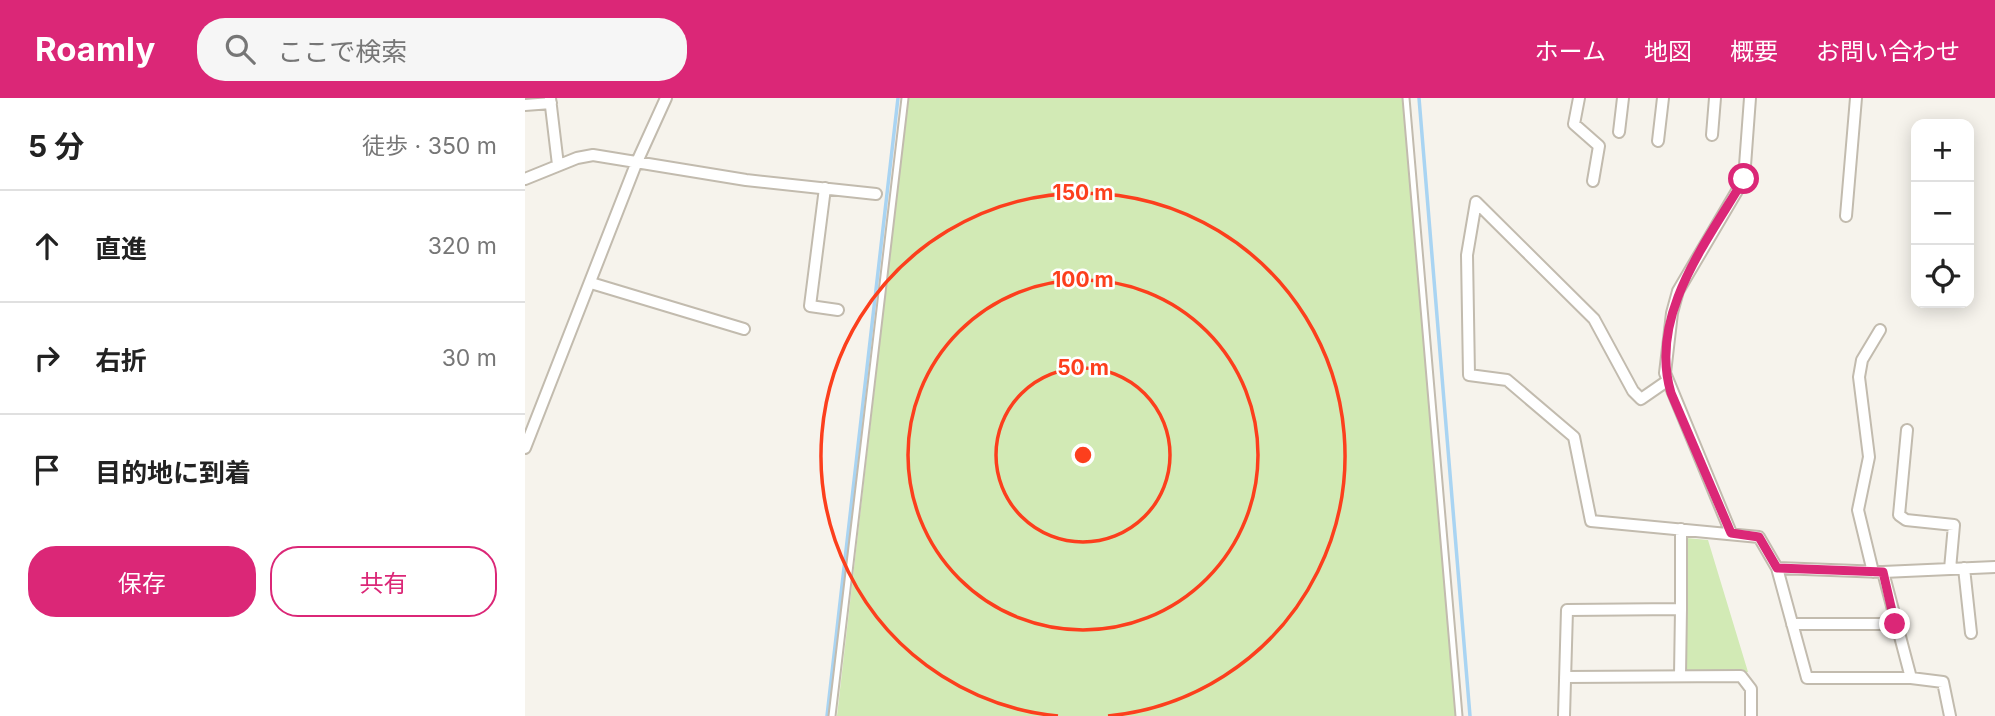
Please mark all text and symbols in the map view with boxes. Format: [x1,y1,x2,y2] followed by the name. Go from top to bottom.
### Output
[197,18,687,81] search box
[35,29,155,69] text: Roamly
[221,30,259,68] icon: search
[277,36,407,67] text: ここで検索
[1535,37,1606,66] text: ホーム
[1644,37,1692,66] text: 地図
[1730,37,1778,66] text: 概要
[1816,37,1960,66] text: お問い合わせ
[1911,119,1974,308] map controls
[1911,119,1974,182] button: +
[28,128,84,164] text: 5 分
[362,132,497,160] text: 徒歩 · 350 m
[1728,163,1759,194] route start
[1053,180,1113,205] text: 150 m
[1911,182,1974,245] button: −
[28,227,66,265] icon: ahead
[428,232,497,260] text: 320 m
[95,233,147,264] text: 直進
[1911,245,1974,308] button: locate
[1052,267,1114,292] text: 100 m
[28,339,66,377] icon: right
[442,344,497,372] text: 30 m
[95,345,147,376] text: 右折
[1057,355,1109,380] text: 50 m
[1071,443,1095,467] centre of rings
[28,451,66,489] icon: arrive
[95,457,251,488] text: 目的地に到着
[28,546,256,617] button: 保存
[270,546,497,617] button: 共有
[1879,608,1910,639] route end

